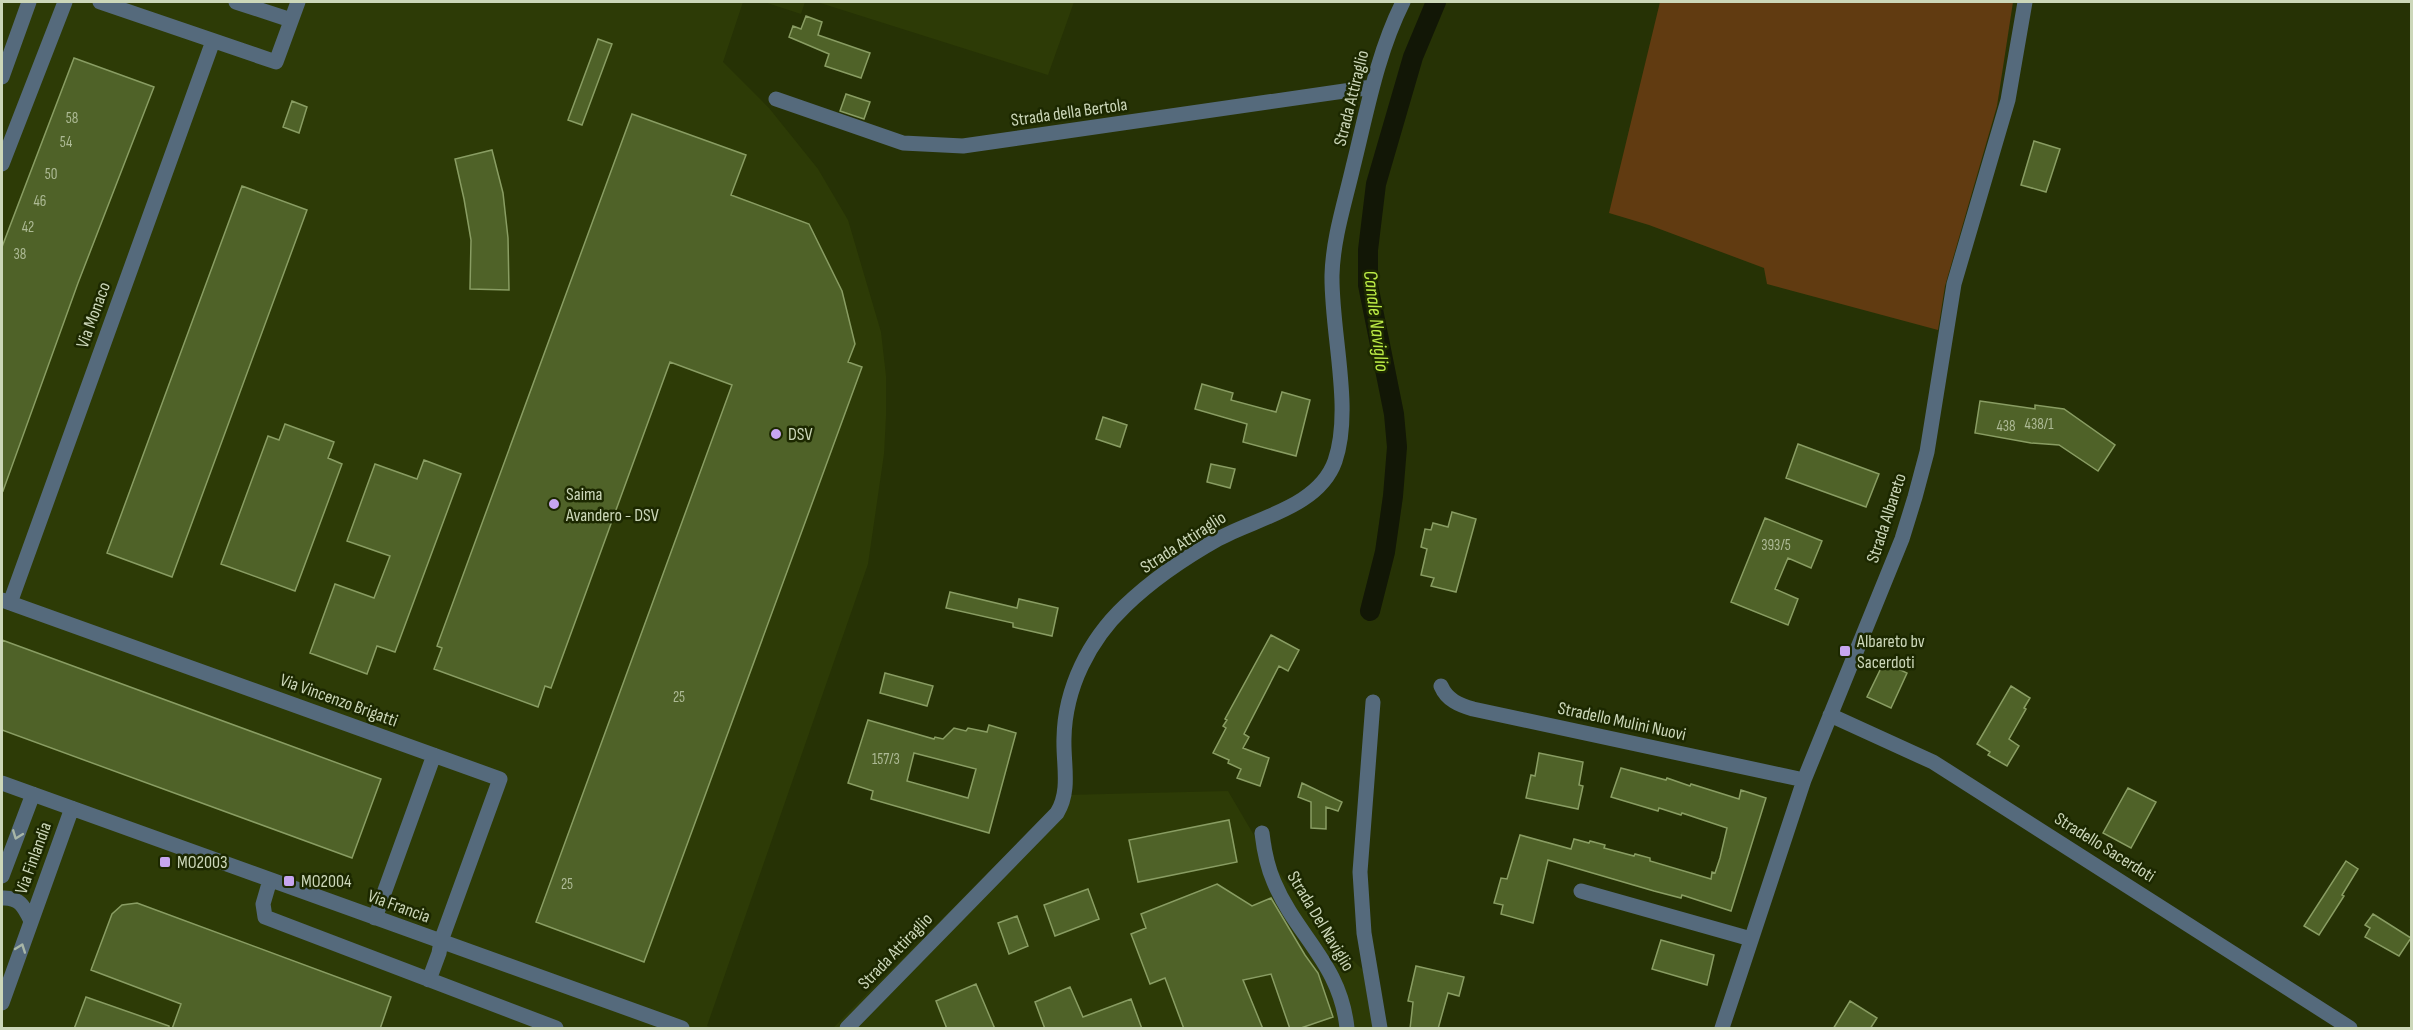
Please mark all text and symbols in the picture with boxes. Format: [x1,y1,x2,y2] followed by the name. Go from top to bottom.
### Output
[1329,48,1374,148] street label: Strada Attiraglio
[1010,94,1129,131] street label: Strada della Bertola
[66,109,78,128] house number: 58
[60,133,72,152] house number: 54
[45,165,57,184] house number: 50
[34,192,46,211] house number: 46
[22,218,34,237] house number: 42
[14,245,26,264] house number: 38
[1358,269,1394,373] water label: Canale Naviglio
[72,279,115,351] street label: Via Monaco
[2025,415,2054,434] house number: 438/1
[1996,417,2016,436] house number: 438
[788,424,813,445] place label: DSV
[769,427,783,441] marker: DSV
[1862,471,1911,566] street label: Strada Albareto
[565,484,659,526] place label: Saima Avandero - DSV
[547,497,561,511] marker: Saima Avandero - DSV
[1137,507,1230,578] street label: Strada Attiraglio
[1761,536,1791,555] house number: 393/5
[1856,631,1925,673] place label: Albareto bv Sacerdoti
[1838,644,1852,658] marker: Albareto bv Sacerdoti
[277,669,401,731] street label: Via Vincenzo Brigatti
[673,688,685,707] house number: 25
[1556,698,1688,745] street label: Stradello Mulini Nuovi
[872,750,900,769] house number: 157/3
[2051,808,2159,887] street label: Stradello Sacerdoti
[11,819,56,897] street label: Via Finlandia
[12,829,24,840] one-way arrow
[177,852,228,873] place label: MO2003
[158,855,172,869] marker: MO2003
[1283,868,1359,975] street label: Strada Del Naviglio
[301,871,352,892] place label: MO2004
[282,874,296,888] marker: MO2004
[561,875,573,894] house number: 25
[365,885,433,927] street label: Via Francia
[854,909,937,994] street label: Strada Attiraglio
[14,943,27,954] one-way arrow

